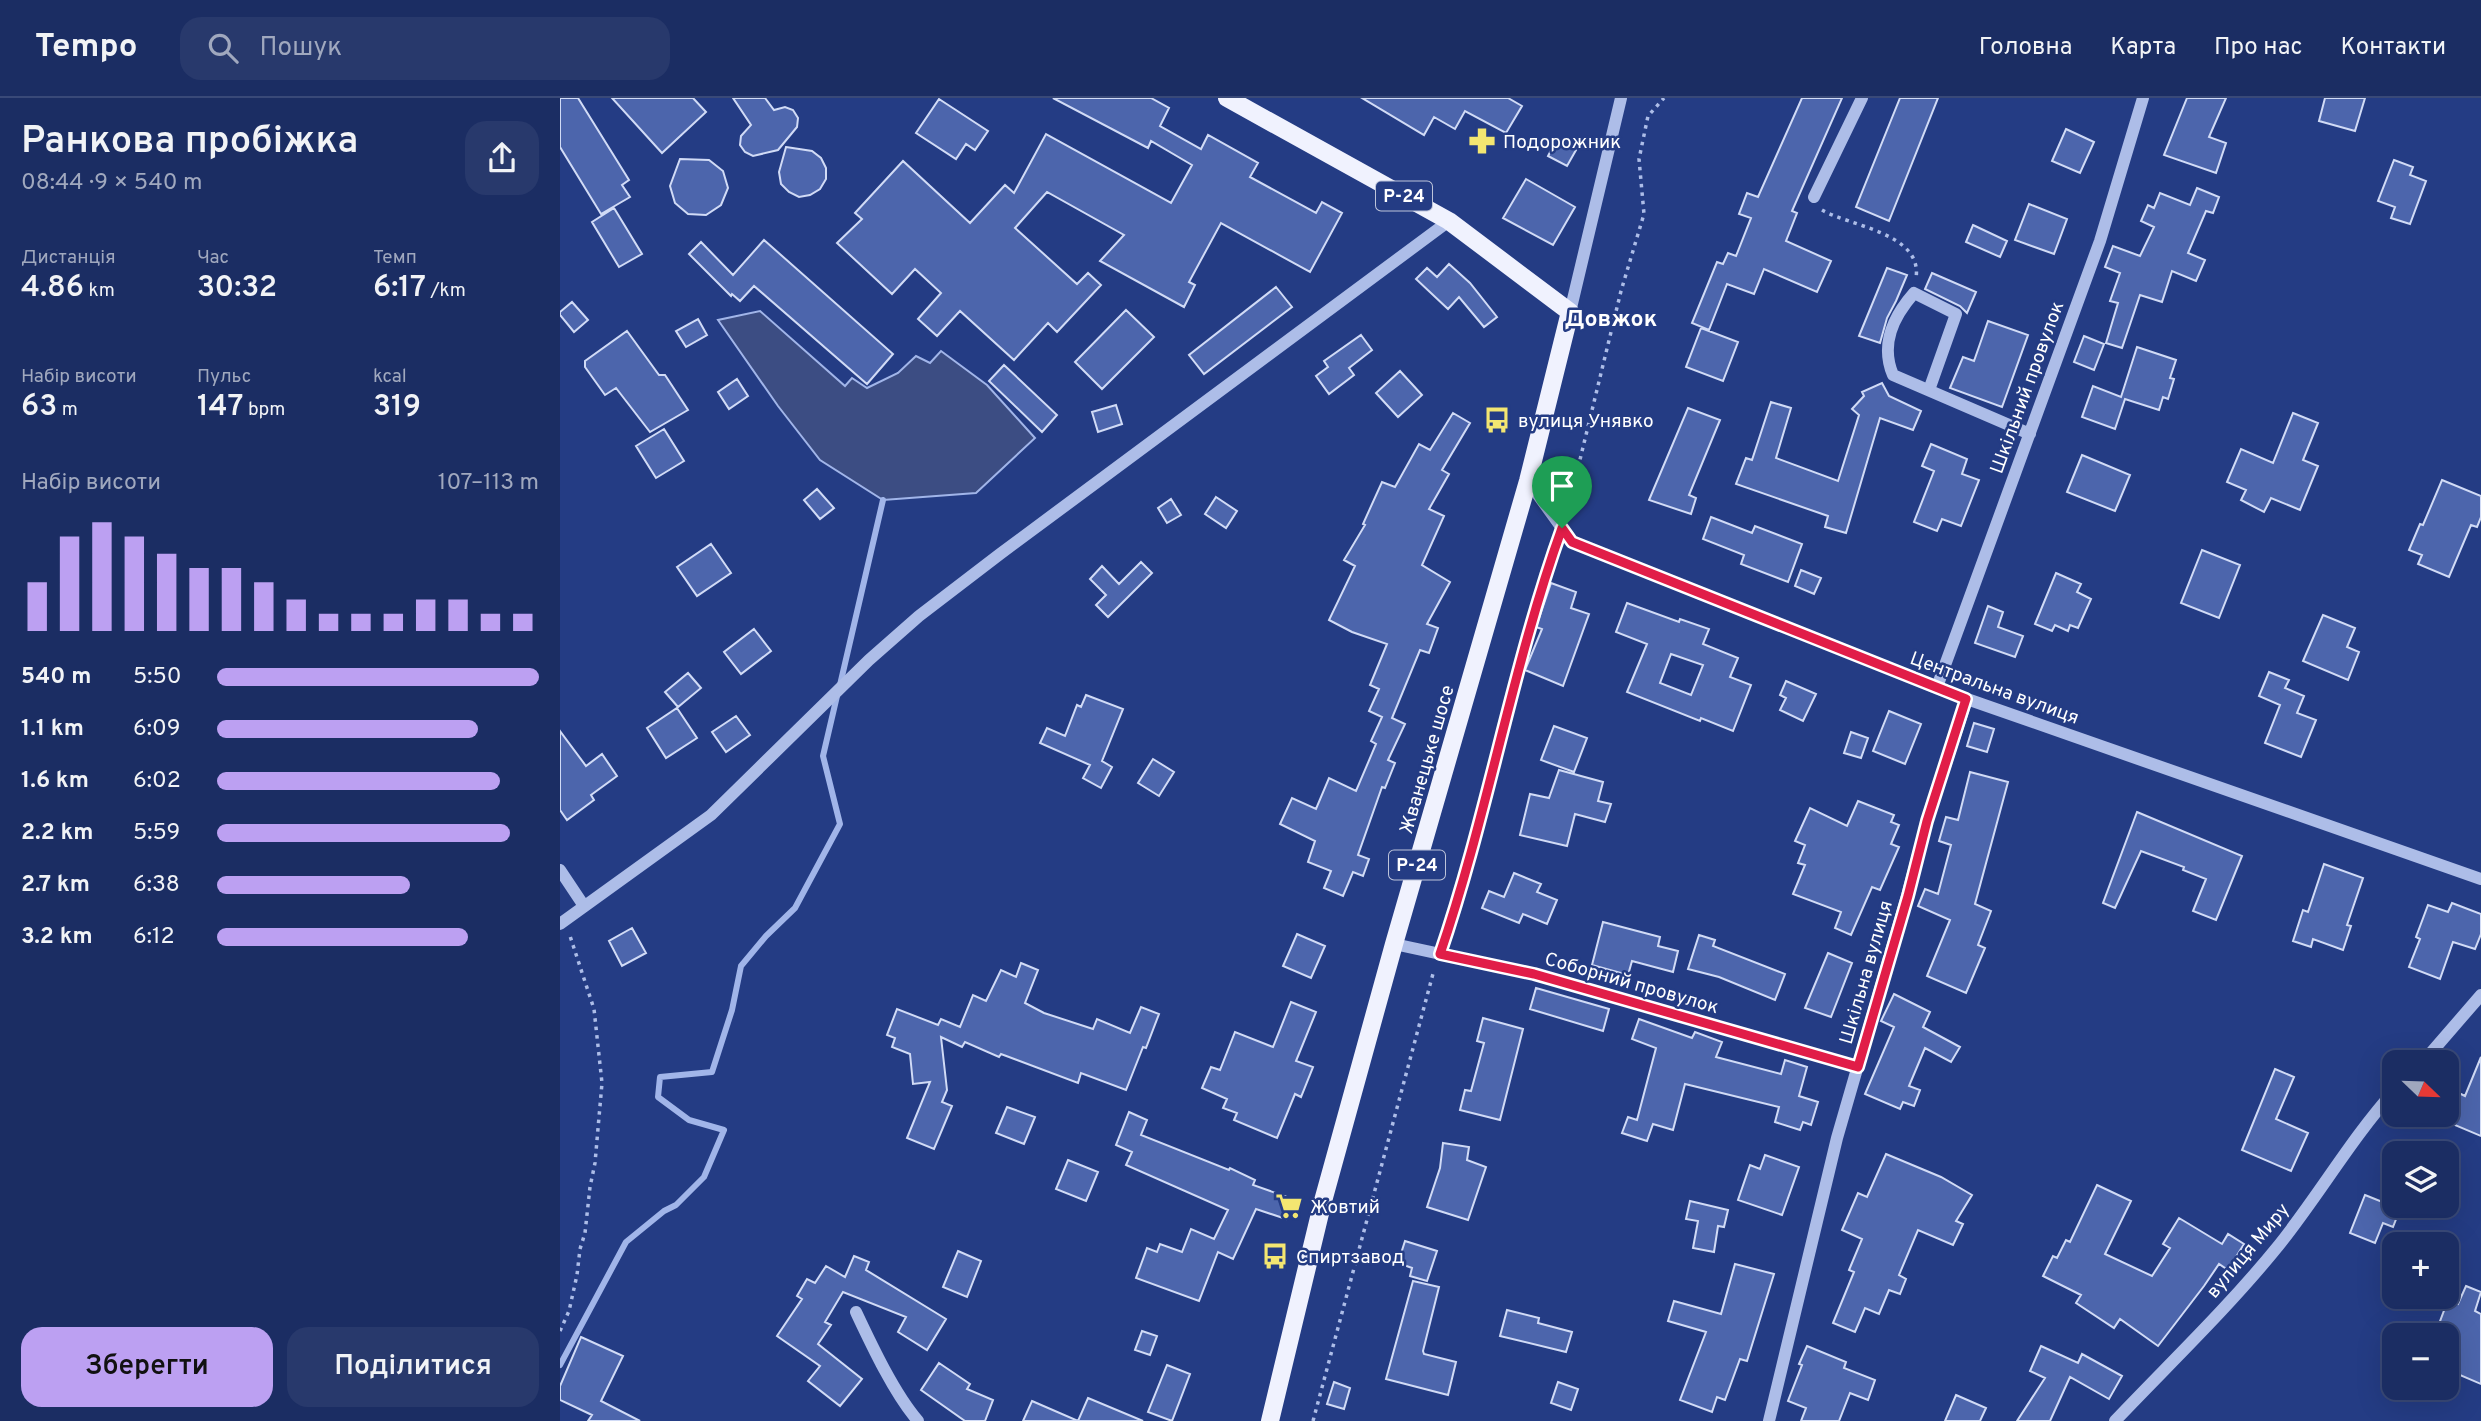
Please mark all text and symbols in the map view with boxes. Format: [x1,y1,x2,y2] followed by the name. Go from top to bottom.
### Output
[180,17,670,80] search box
[35,27,138,69] text: Tempo
[204,29,242,67] icon: search
[260,32,342,65] text: Пошук
[1979,33,2072,63] text: Головна
[2110,33,2176,63] text: Карта
[2214,33,2302,63] text: Про нас
[2340,33,2446,63] text: Контакти
[21,118,358,167] text: Ранкова пробіжка
[465,121,539,195] button: share
[1467,126,1497,156] pharmacy icon: Подорожник
[1503,131,1621,155] place label: Подорожник
[21,169,202,198] text: 08:44 · 9 × 540 m
[1376,182,1432,211] road number: Р-24
[21,246,116,270] text: Дистанція
[197,246,229,270] text: Час
[373,246,417,270] text: Темп
[21,270,84,307] text: 4.86
[197,270,277,307] text: 30:32
[373,270,426,307] text: 6:17
[84,279,115,303] text: km
[426,279,466,303] text: /km
[1986,298,2070,477] street label: Шкільний провулок
[1565,306,1657,335] district label: Довжок
[21,365,137,389] text: Набір висоти
[197,365,251,389] text: Пульс
[373,365,407,389] text: kcal
[21,389,57,426] text: 63
[197,389,243,426] text: 147
[373,389,421,426] text: 319
[57,398,78,422] text: m
[243,398,285,422] text: bpm
[1482,405,1512,435] bus stop icon: вулиця Унявко
[1518,410,1654,434] place label: вулиця Унявко
[1532,456,1592,528] pin
[1543,467,1581,505] icon: arrive
[21,469,161,498] text: Набір висоти
[438,469,539,498] text: 107–113 m
[1906,647,2082,731] street label: Центральна вулиця
[21,663,91,692] text: 540 m
[133,663,181,692] text: 5:50
[1395,682,1461,837] street label: Жванецьке шосе
[21,715,84,744] text: 1.1 km
[133,715,180,744] text: 6:09
[21,767,89,796] text: 1.6 km
[133,767,181,796] text: 6:02
[21,819,94,848] text: 2.2 km
[133,819,180,848] text: 5:59
[1389,850,1445,880] road number: Р-24
[21,871,90,900] text: 2.7 km
[133,871,180,900] text: 6:38
[1835,898,1899,1047] street label: Шкільна вулиця
[21,923,93,952] text: 3.2 km
[133,923,175,952] text: 6:12
[1542,948,1721,1020] street label: Соборний провулок
[2382,1050,2459,1127] north arrow
[2382,1050,2459,1400] map controls
[2382,1141,2459,1218] button: layers
[1274,1191,1304,1221] supermarket icon: Жовтий
[1310,1196,1380,1220] place label: Жовтий
[2202,1199,2295,1304] street label: вулиця Миру
[2382,1232,2459,1309] button: +
[1260,1241,1290,1271] bus stop icon: Спиртзавод
[1296,1246,1405,1270] place label: Спиртзавод
[2382,1323,2459,1400] button: −
[21,1327,273,1407] button: Зберегти
[287,1327,539,1407] button: Поділитися

